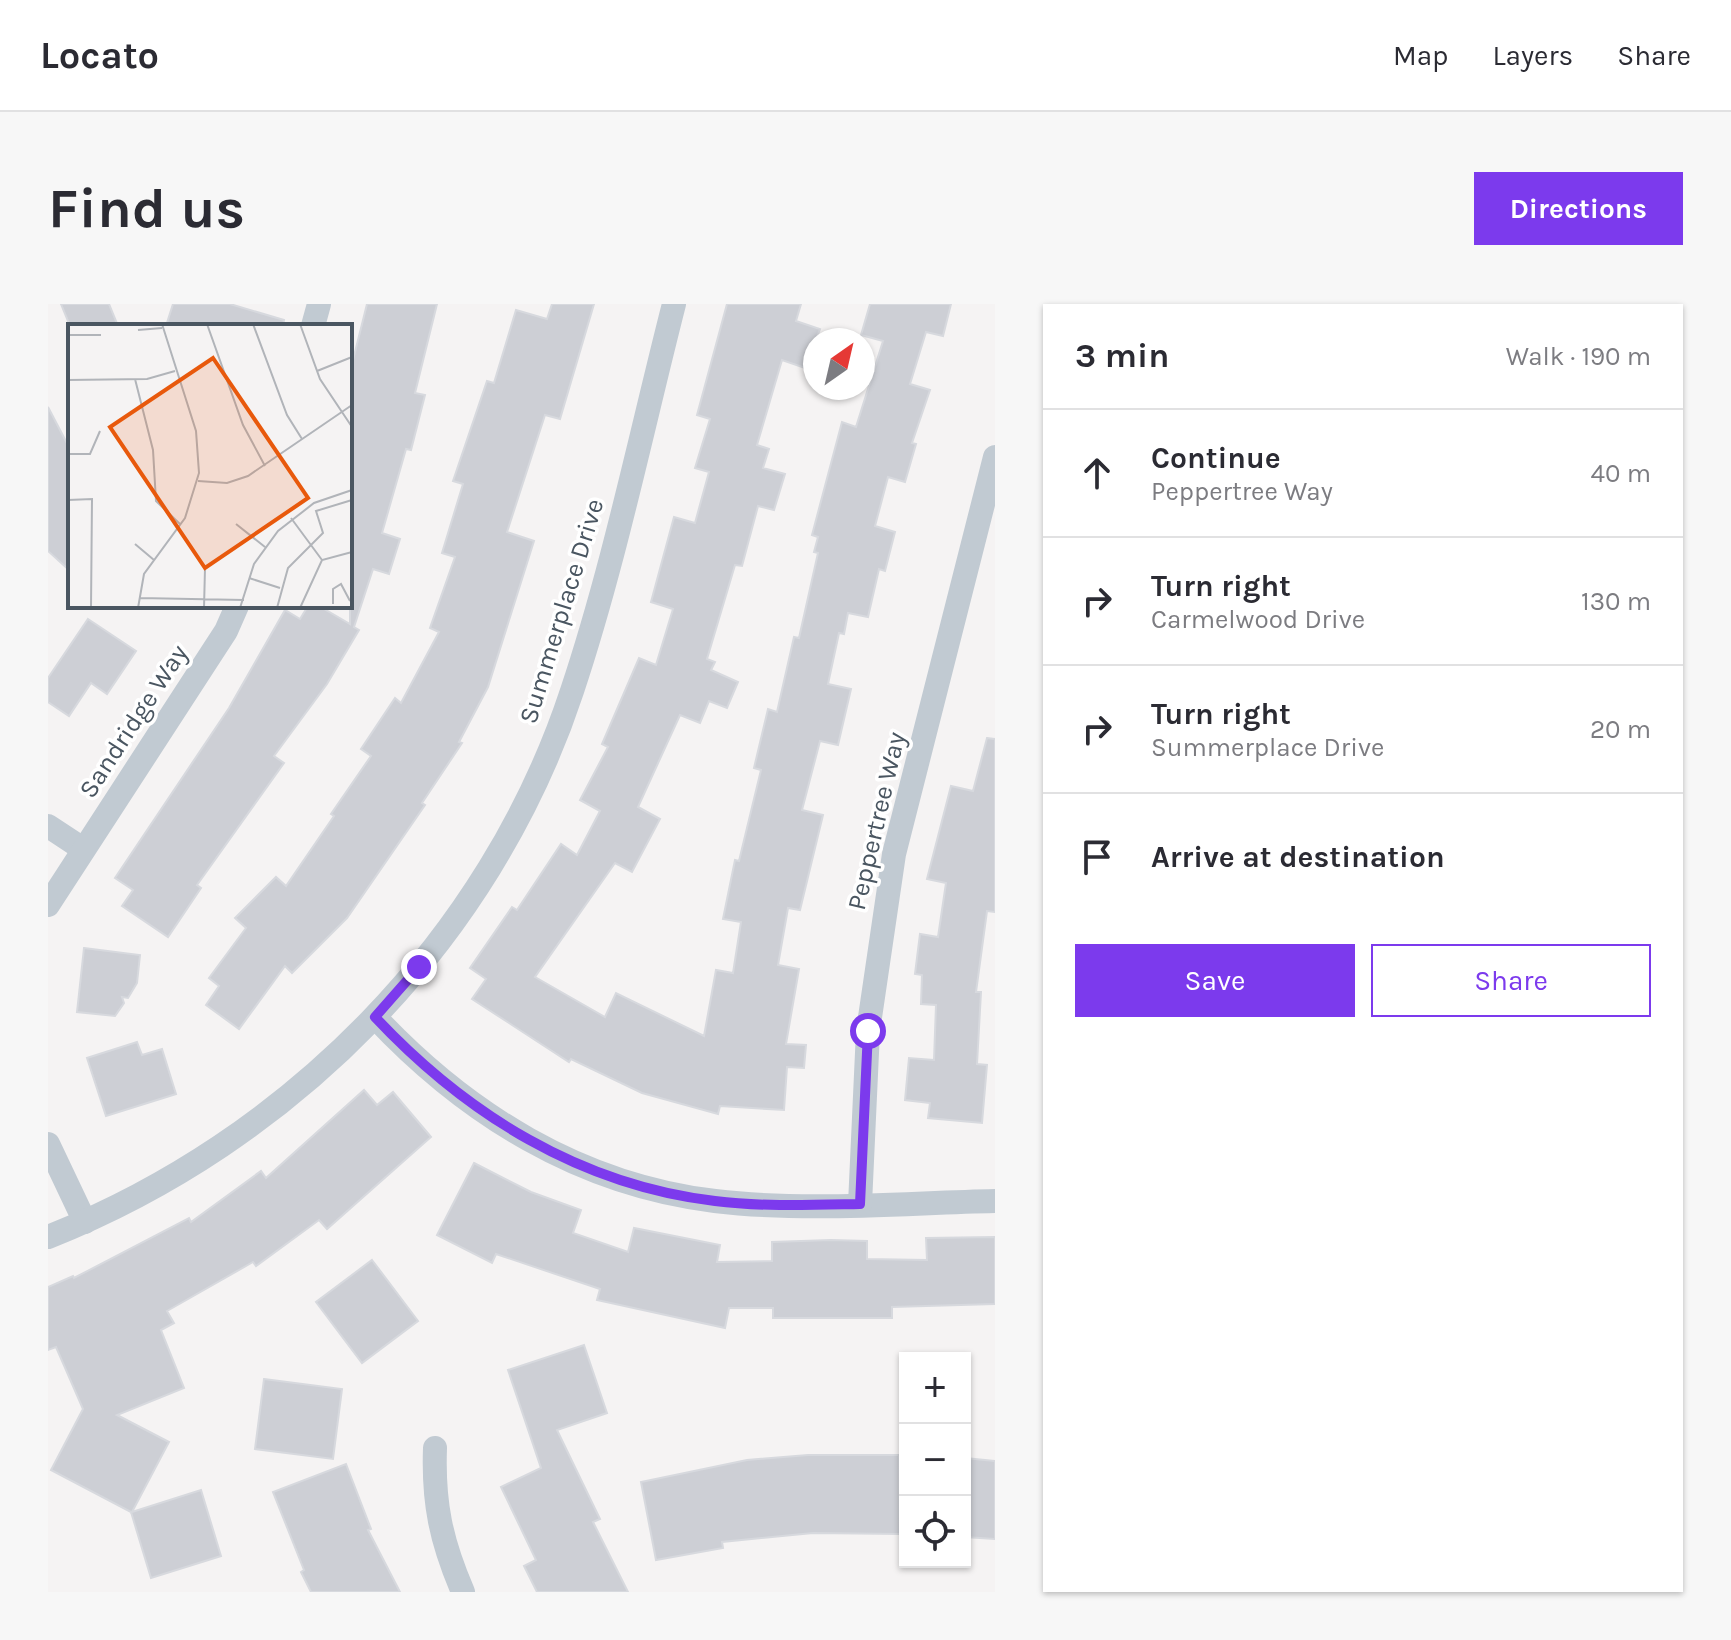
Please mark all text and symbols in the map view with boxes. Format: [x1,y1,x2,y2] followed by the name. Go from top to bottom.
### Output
[40,33,159,78] text: Locato
[1393,39,1448,72] text: Map
[1492,39,1573,72] text: Layers
[1617,39,1691,72] text: Share
[1474,172,1683,245] button: Directions
[48,176,245,241] text: Find us
[68,324,352,608] inset map
[803,328,875,400] north arrow
[1075,336,1169,376] text: 3 min
[1506,341,1651,372] text: Walk · 190 m
[1151,440,1281,476] text: Continue
[1075,451,1119,495] icon: ahead
[1591,458,1651,489] text: 40 m
[1151,476,1333,507] text: Peppertree Way
[513,495,610,727] street label: Summerplace Drive
[1151,568,1291,604] text: Turn right
[1075,579,1119,623] icon: right
[1581,586,1651,617] text: 130 m
[1151,604,1365,635] text: Carmelwood Drive
[72,639,195,804] street label: Sandridge Way
[1151,696,1291,732] text: Turn right
[1075,707,1119,751] icon: right
[1590,714,1651,745] text: 20 m
[841,729,912,913] street label: Peppertree Way
[1151,732,1384,763] text: Summerplace Drive
[1075,835,1119,879] icon: arrive
[1151,839,1445,875] text: Arrive at destination
[1075,944,1355,1017] button: Save
[1371,944,1651,1017] button: Share
[401,949,437,985] route end
[850,1013,886,1049] route start
[899,1352,971,1568] map controls
[899,1352,971,1424] button: +
[899,1424,971,1496] button: −
[899,1496,971,1568] button: locate

